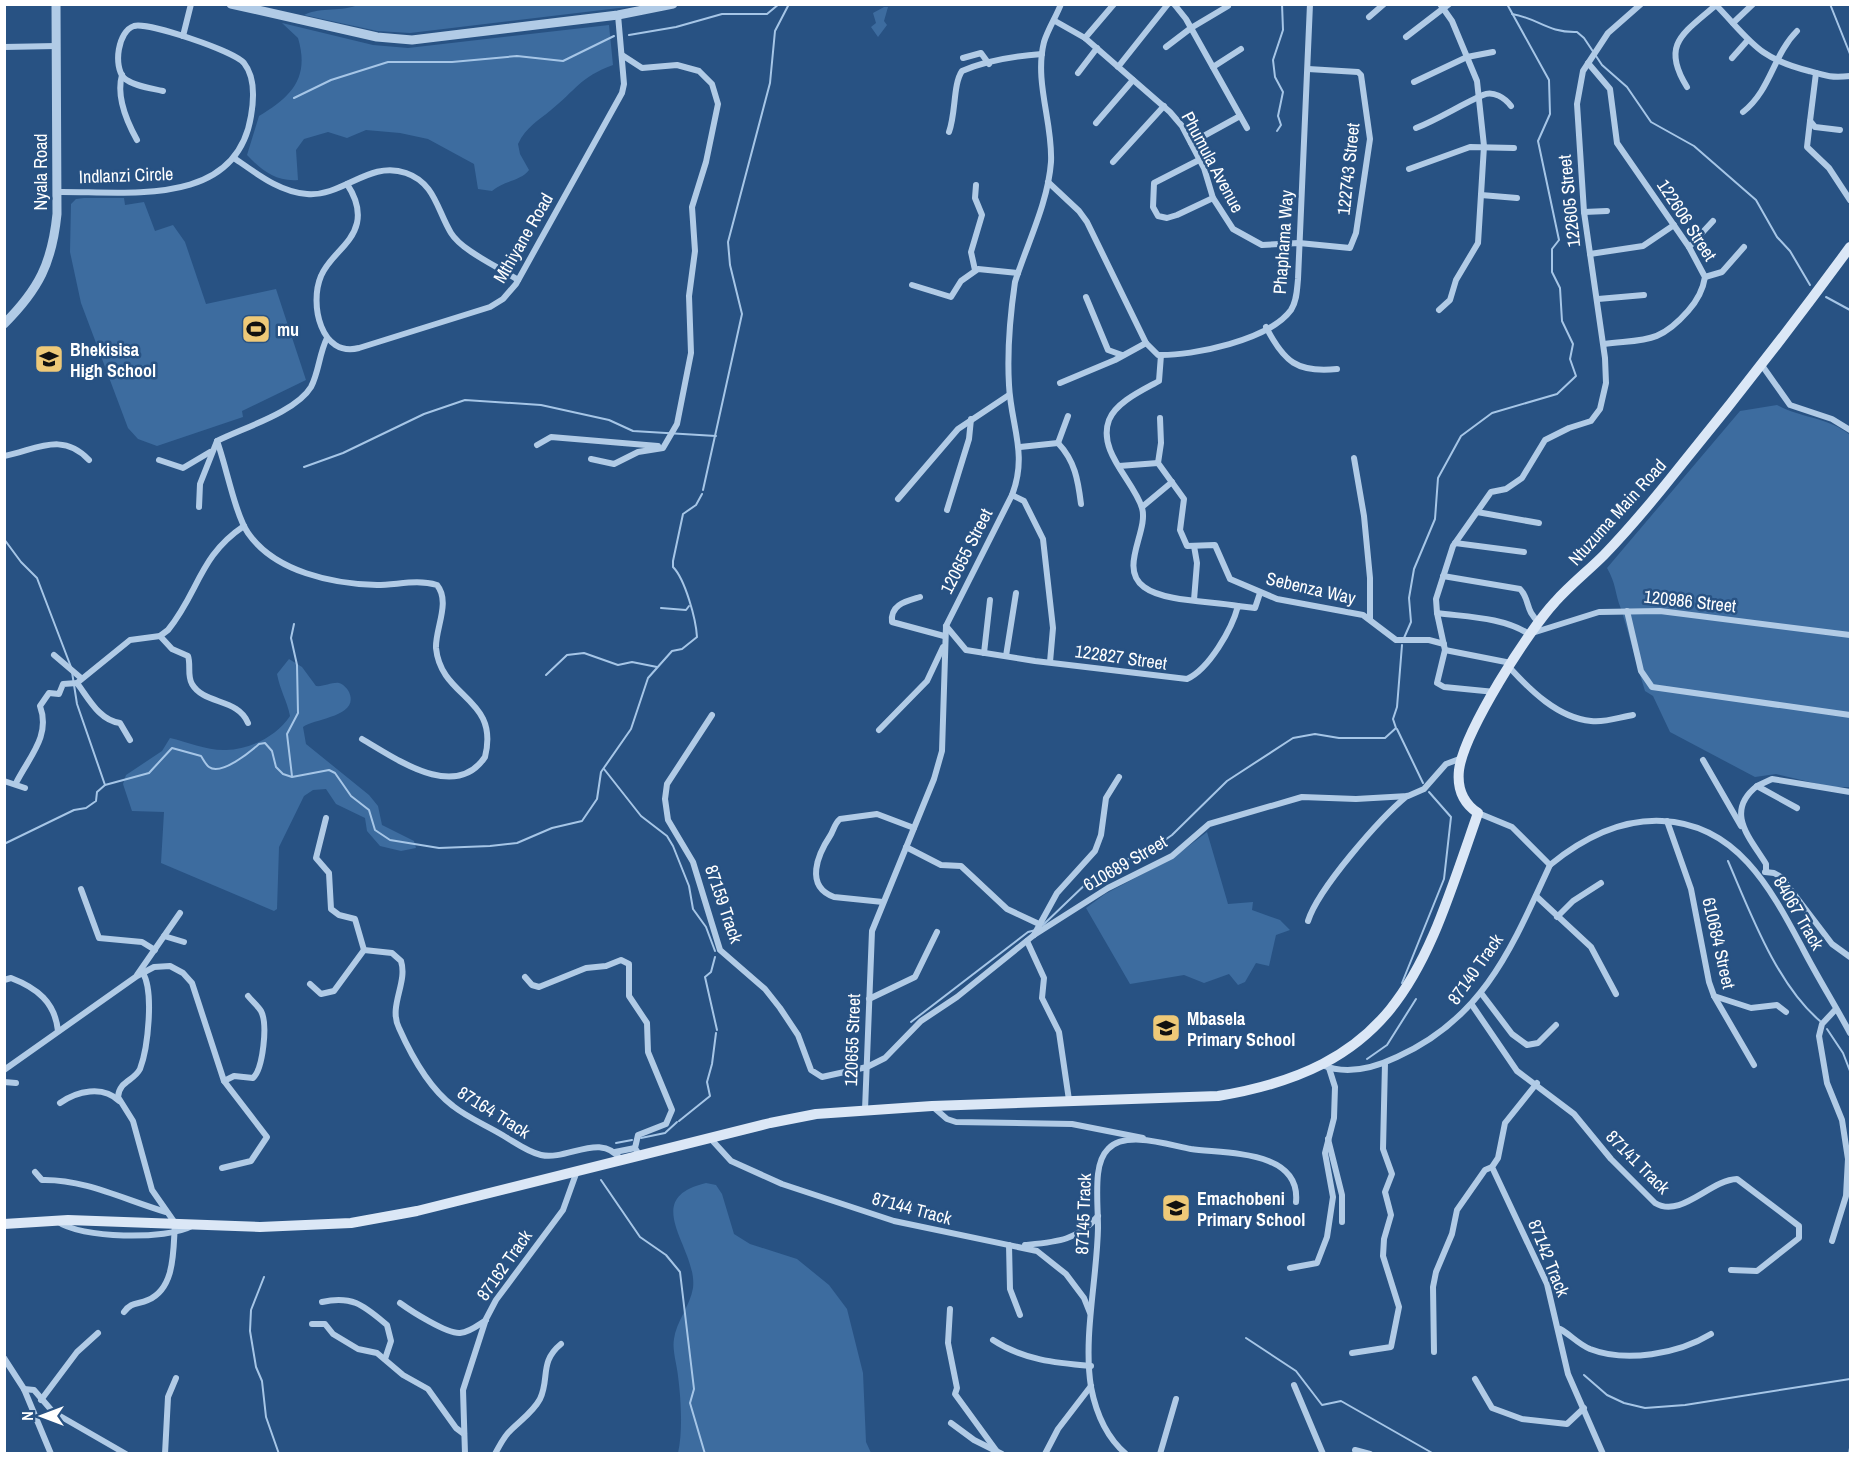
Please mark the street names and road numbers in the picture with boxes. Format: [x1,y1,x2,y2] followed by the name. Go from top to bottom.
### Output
[1176,107,1250,217] street label: Phumula Avenue
[1331,122,1365,216] street label: 122743 Street
[28,133,53,211] street label: Nyala Road
[1552,154,1586,248] street label: 122605 Street
[78,161,174,189] street label: Indlanzi Circle
[1651,174,1723,266] street label: 122606 Street
[487,188,559,288] street label: Mthiyane Road
[1267,188,1299,295] street label: Phaphama Way
[1562,453,1672,571] street label: Ntuzuma Main Road
[934,504,998,598] street label: 120655 Street
[1264,566,1359,611] street label: Sebenza Way
[1643,584,1737,618] street label: 120986 Street
[1073,638,1169,676] street label: 122827 Street
[1079,829,1171,897] street label: 610689 Street
[699,862,749,947] street label: 87159 Track
[1768,872,1830,955] street label: 84067 Track
[1696,895,1742,991] street label: 610684 Street
[1441,928,1509,1009] street label: 87140 Track
[838,993,866,1087] street label: 120655 Street
[453,1080,536,1144] street label: 87164 Track
[1600,1124,1676,1200] street label: 87141 Track
[1069,1172,1097,1255] street label: 87145 Track
[870,1185,955,1231] street label: 87144 Track
[1522,1216,1576,1301] street label: 87142 Track
[470,1224,538,1305] street label: 87162 Track

